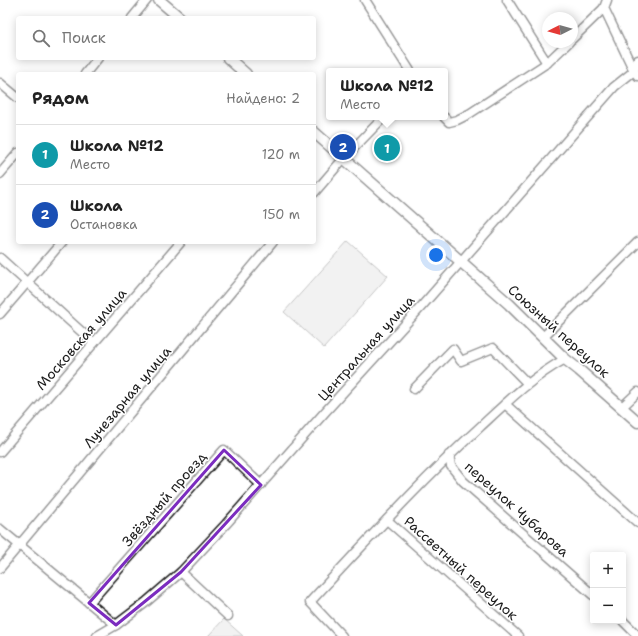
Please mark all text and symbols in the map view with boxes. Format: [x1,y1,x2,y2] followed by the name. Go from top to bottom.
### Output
[542,12,578,48] north arrow
[16,16,316,60] search box
[30,27,52,49] icon: search
[62,28,106,48] text: Поиск
[326,68,448,120] popup
[340,76,434,96] text: Школа №12
[32,87,89,109] text: Рядом
[226,90,300,107] text: Найдено: 2
[340,96,380,113] text: Место
[330,132,356,162] pin: 2
[374,133,400,163] pin: 1
[70,136,164,156] text: Школа №12
[42,146,48,163] text: 1
[262,146,300,163] text: 120 m
[70,156,110,173] text: Место
[70,196,123,216] text: Школа
[40,206,50,223] text: 2
[262,206,300,223] text: 150 m
[70,216,137,233] text: Остановка
[426,245,446,265] your location
[504,281,614,382] street label: Союзный переулок
[32,284,130,394] street label: Московская улица
[314,291,418,405] street label: Центральная улица
[79,342,175,452] street label: Лучезарная улица
[118,448,210,550] street label: Звёздный проезд
[461,457,573,561] street label: переулок Чубарова
[400,512,522,624] street label: Рассветный переулок
[590,552,626,624] map controls
[590,552,626,588] button: +
[590,588,626,624] button: −

